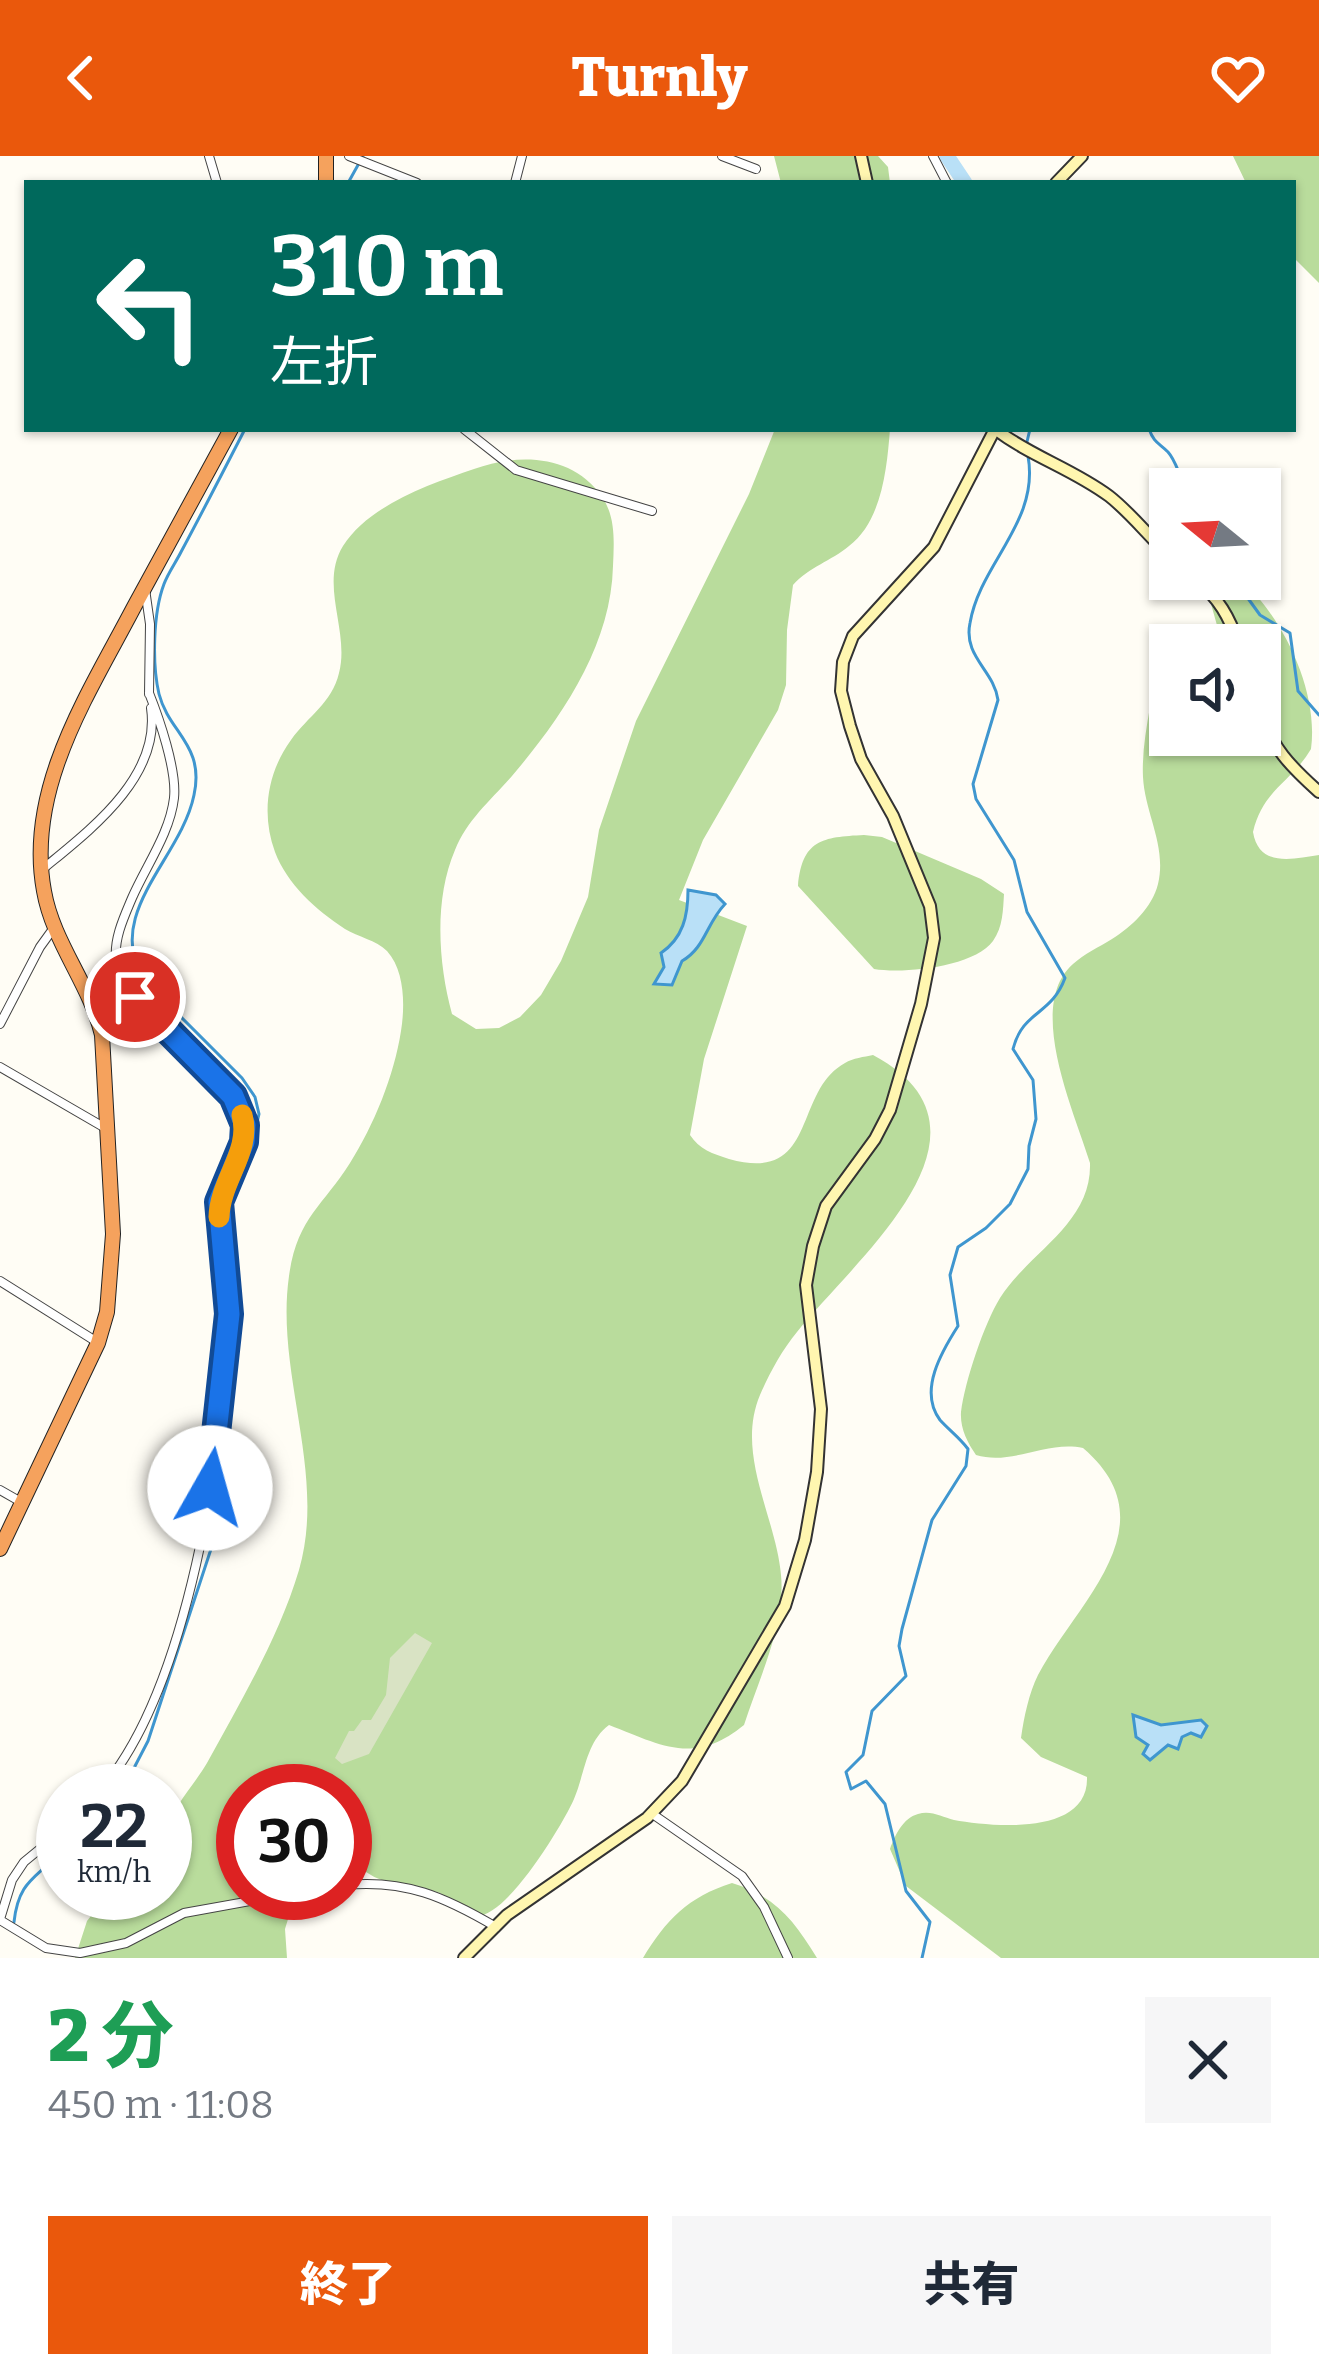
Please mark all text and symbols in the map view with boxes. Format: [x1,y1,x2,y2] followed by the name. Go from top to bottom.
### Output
[48,45,114,111] icon: back
[1205,45,1271,111] icon: heart
[571,46,748,110] text: Turnly
[270,216,503,317] text: 310 m
[72,228,228,384] icon: left
[270,331,378,395] text: 左折
[1149,468,1281,600] north arrow
[1149,468,1281,756] map controls
[1149,624,1281,756] button: sound
[84,946,186,1048] pin
[102,964,168,1030] icon: arrive
[147,1425,273,1551] position arrow
[216,1764,372,1920] speed limit sign: 30
[80,1791,148,1863] text: 22
[77,1854,151,1890] text: km/h
[48,1994,173,2080] text: 2 分
[1145,1997,1271,2123] button: close
[48,2082,274,2128] text: 450 m · 11:08
[48,2216,648,2354] button: 終了
[672,2216,1271,2354] button: 共有

